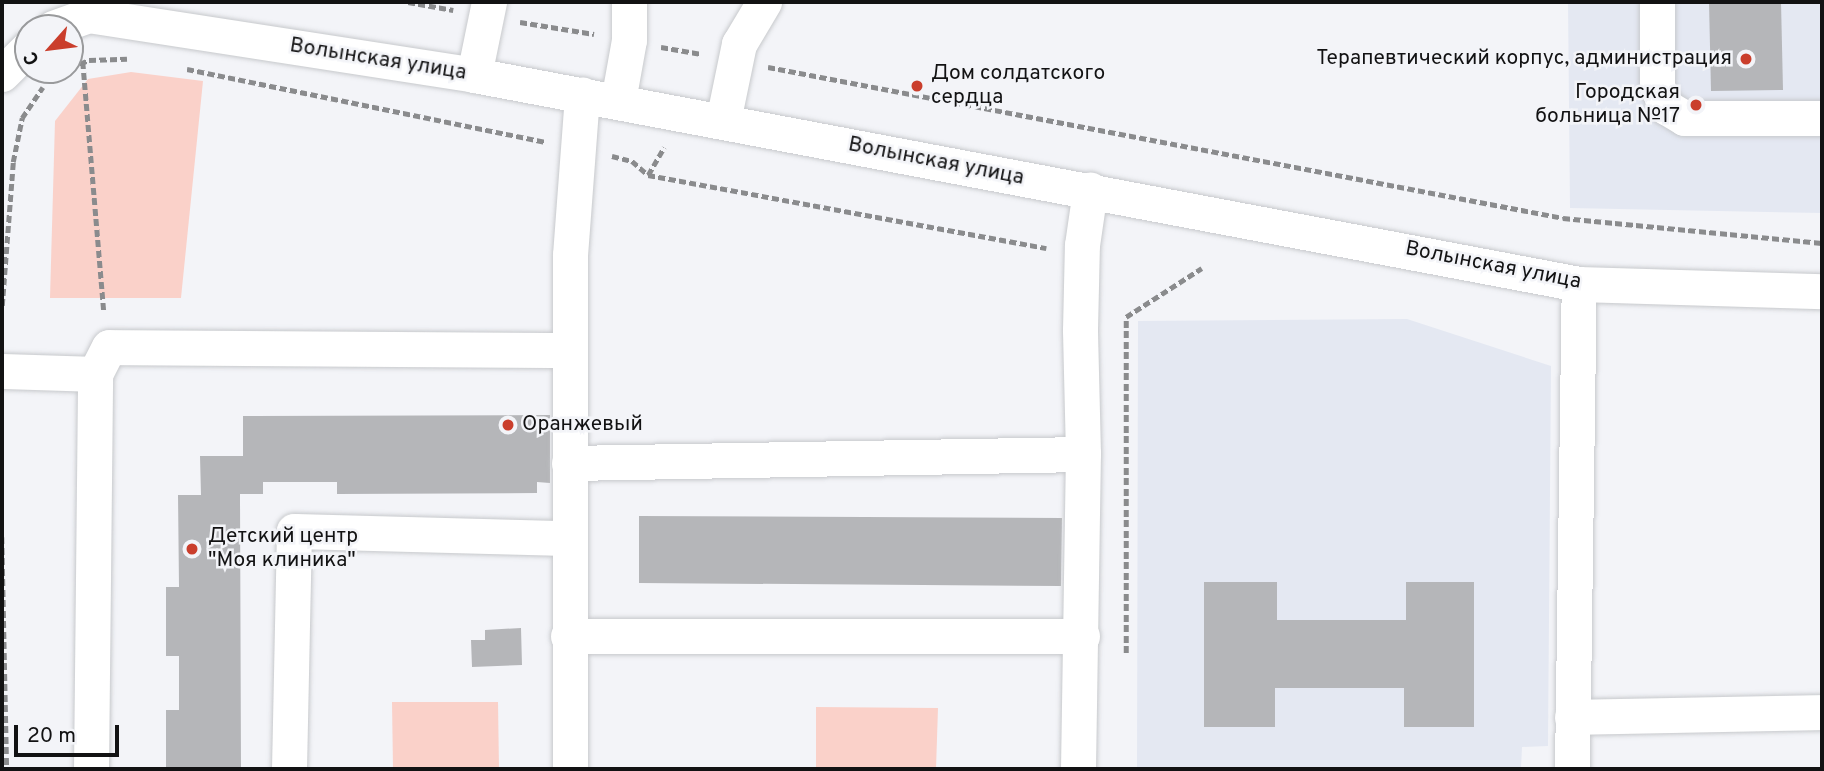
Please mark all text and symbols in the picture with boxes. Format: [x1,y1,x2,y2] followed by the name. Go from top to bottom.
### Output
[14,14,84,84] north arrow
[288,34,468,86] street label: Волынская улица
[1316,46,1732,72] place label: Терапевтический корпус, администрация
[19,47,46,69] text: С
[1738,51,1754,67] marker: Терапевтический корпус, администрация
[931,61,1105,111] place label: Дом солдатского сердца
[909,78,925,94] marker: Дом солдатского сердца
[1535,80,1680,130] place label: Городская больница №17
[1686,95,1706,115] marker: Городская больница №17
[846,133,1026,191] street label: Волынская улица
[1403,237,1583,295] street label: Волынская улица
[522,412,643,438] place label: Оранжевый
[500,417,516,433] marker: Оранжевый
[208,524,358,574] place label: Детский центр "Моя клиника"
[182,539,202,559] marker: Детский центр "Моя клиника"
[18,712,122,756] scale bar
[27,723,76,750] text: 20 m

